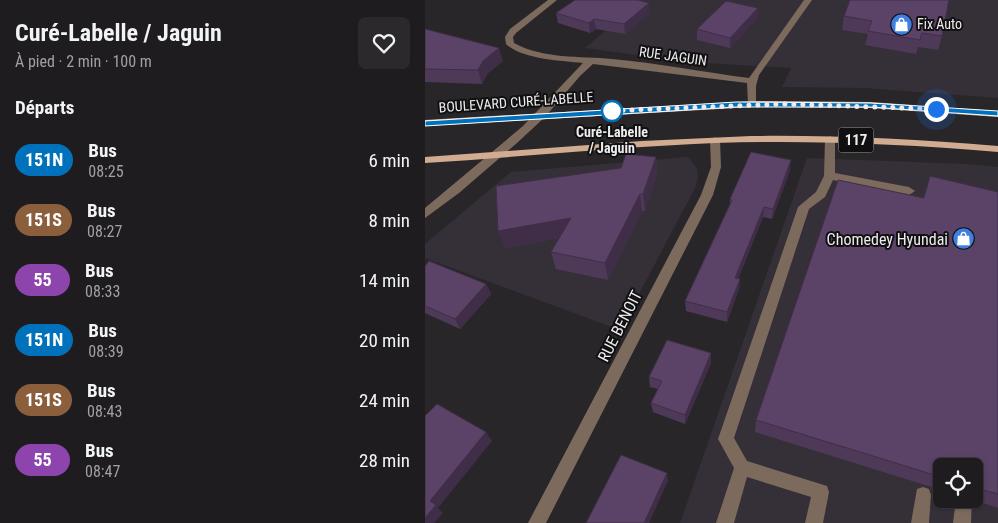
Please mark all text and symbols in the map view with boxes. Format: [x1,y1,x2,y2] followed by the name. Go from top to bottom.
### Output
[889,12,913,36] shop icon: Fix Auto
[917,16,962,32] place label: Fix Auto
[358,17,410,69] button: heart
[15,19,222,47] text: Curé-Labelle / Jaguin
[638,43,708,69] street label: RUE JAGUIN
[15,52,152,71] text: À pied · 2 min · 100 m
[438,88,594,115] street label: BOULEVARD CURÉ-LABELLE
[15,96,74,119] text: Départs
[924,97,949,122] your location
[601,100,623,122] marker: Curé-Labelle / Jaguin
[576,124,648,156] place label: Curé-Labelle / Jaguin
[839,128,873,152] road number: 117
[88,139,117,162] text: Bus
[25,149,63,170] text: 151N
[368,149,410,172] text: 6 min
[88,162,124,181] text: 08:25
[87,199,116,222] text: Bus
[25,209,62,230] text: 151S
[368,209,410,232] text: 8 min
[87,222,122,241] text: 08:27
[952,227,976,251] shop icon: Chomedey Hyundai
[827,230,948,249] place label: Chomedey Hyundai
[85,259,114,282] text: Bus
[33,269,52,290] text: 55
[359,269,410,292] text: 14 min
[85,282,120,301] text: 08:33
[594,287,646,365] street label: RUE BENOIT
[88,319,117,342] text: Bus
[25,329,63,350] text: 151N
[359,329,410,352] text: 20 min
[88,342,124,361] text: 08:39
[87,379,116,402] text: Bus
[25,389,62,410] text: 151S
[359,389,410,412] text: 24 min
[87,402,122,421] text: 08:43
[85,439,114,462] text: Bus
[33,449,52,470] text: 55
[359,449,410,472] text: 28 min
[933,458,983,508] map controls
[933,458,983,508] button: locate
[85,462,120,481] text: 08:47

